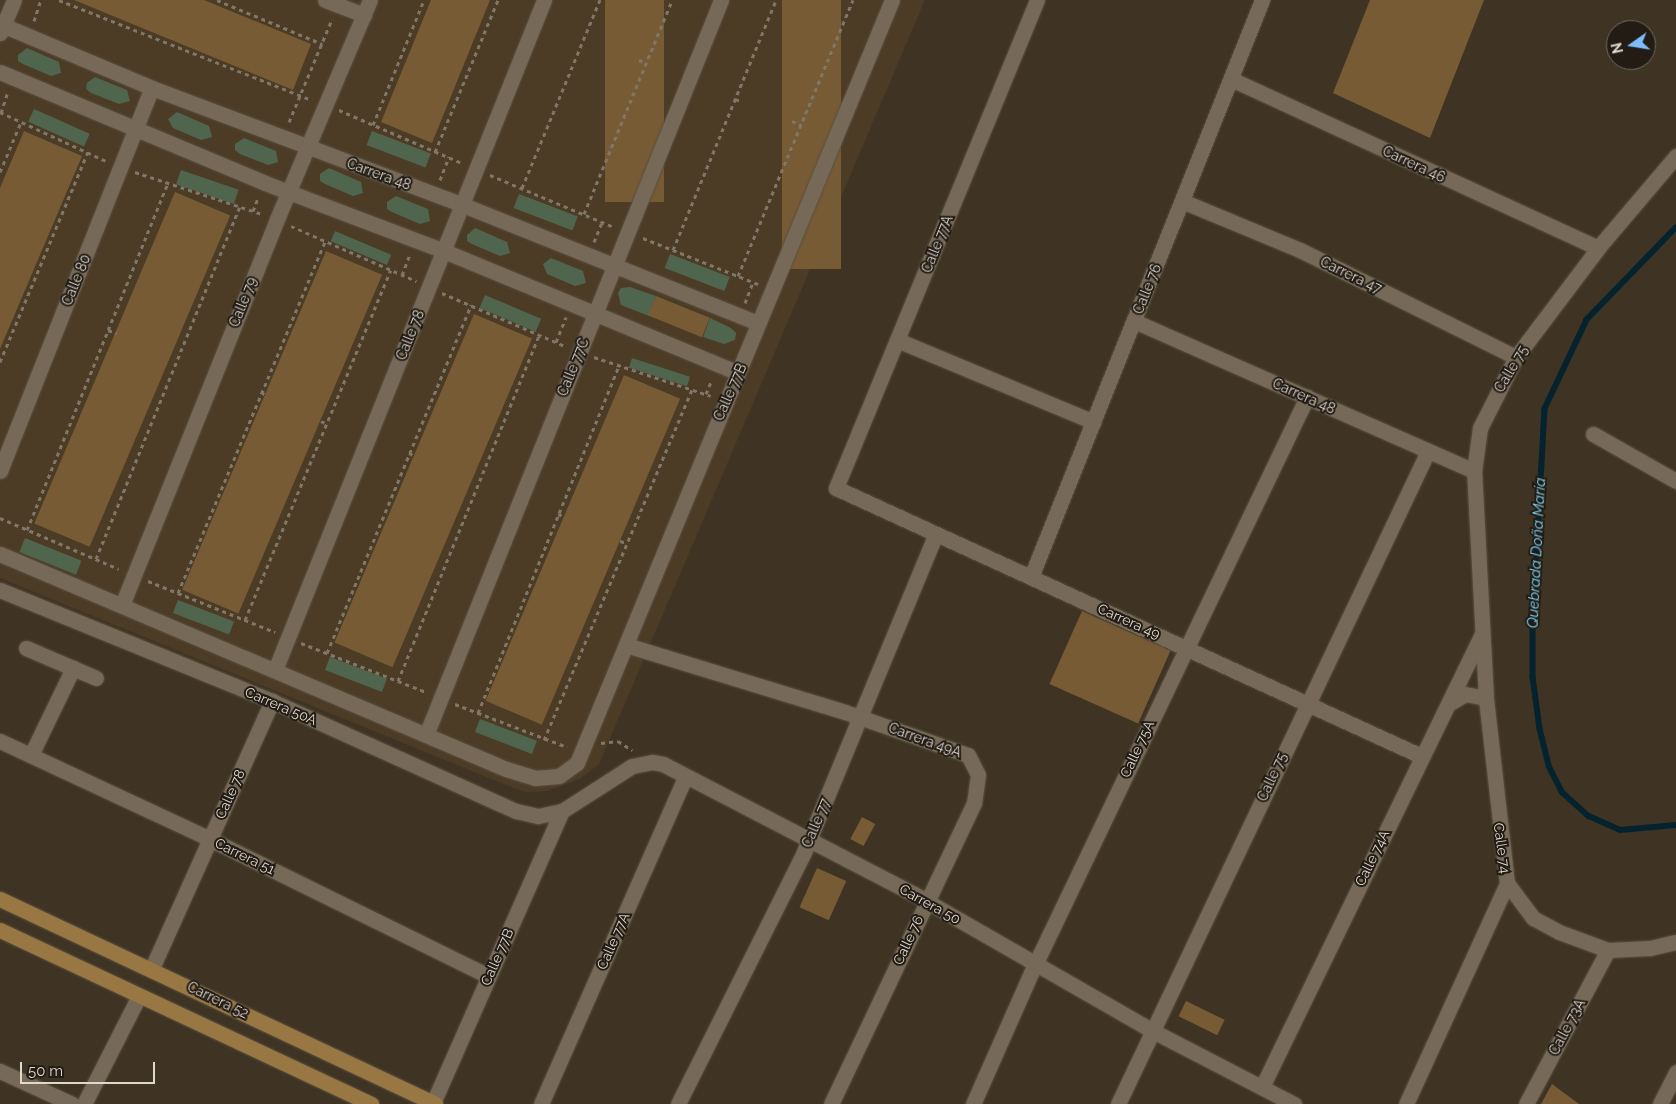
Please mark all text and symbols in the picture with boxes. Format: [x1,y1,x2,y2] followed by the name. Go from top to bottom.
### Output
[1606,20,1656,70] north arrow
[1608,41,1626,55] text: N
[1380,142,1448,186] street label: Carrera 46
[345,155,413,193] street label: Carrera 48
[918,213,956,275] street label: Calle 77A
[58,252,94,308] street label: Calle 80
[1318,253,1384,297] street label: Carrera 47
[1129,261,1165,317] street label: Calle 76
[225,275,261,329] street label: Calle 79
[392,308,428,362] street label: Calle 78
[554,335,592,399] street label: Calle 77C
[1491,343,1531,395] street label: Calle 75
[710,361,750,423] street label: Calle 77B
[1270,375,1338,417] street label: Carrera 48
[1524,477,1550,629] water label: Quebrada Doña María
[1095,600,1163,642] street label: Carrera 49
[242,683,320,729] street label: Carrera 50A
[1116,718,1158,780] street label: Calle 75A
[886,719,964,761] street label: Carrera 49A
[1253,750,1291,804] street label: Calle 75
[212,767,248,821] street label: Calle 78
[798,796,834,850] street label: Calle 77
[1490,822,1514,874] street label: Calle 74
[1351,827,1393,889] street label: Calle 74A
[212,834,278,878] street label: Carrera 51
[896,880,964,928] street label: Carrera 50
[593,910,633,972] street label: Calle 77A
[889,913,927,967] street label: Calle 76
[477,926,517,988] street label: Calle 77B
[185,978,251,1022] street label: Carrera 52
[1545,996,1589,1058] street label: Calle 73A
[22,1052,158,1084] scale bar
[28,1062,63,1080] text: 50 m

